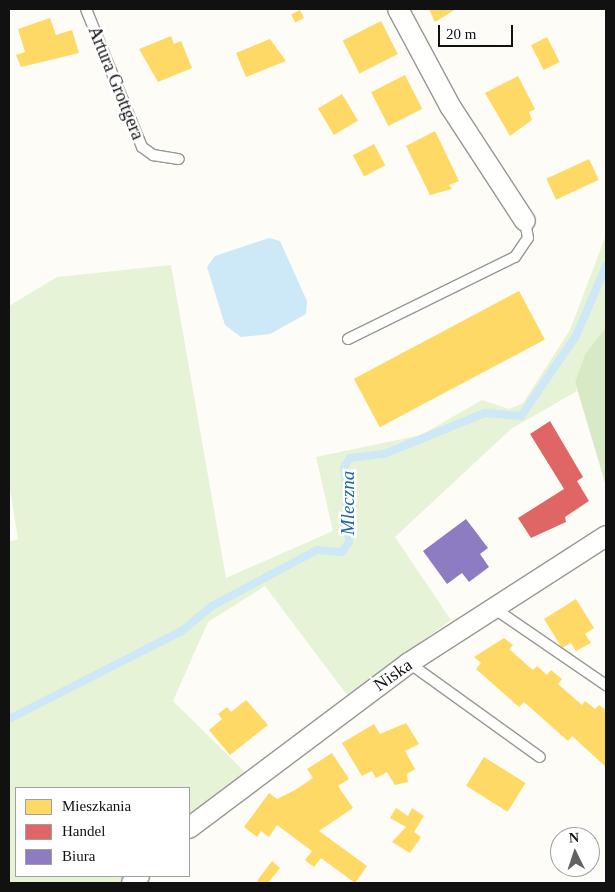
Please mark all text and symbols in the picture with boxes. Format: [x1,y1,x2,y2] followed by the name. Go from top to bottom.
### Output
[440,15,515,47] scale bar
[83,23,149,143] street label: Artura Grottgera
[446,26,476,42] text: 20 m
[337,471,359,535] water label: Mleczna
[370,654,416,696] street label: Niska
[15,787,190,877] legend
[62,798,131,814] text: Mieszkania
[62,823,105,839] text: Handel
[550,827,600,877] north arrow
[568,830,580,845] text: N
[62,848,95,864] text: Biura

